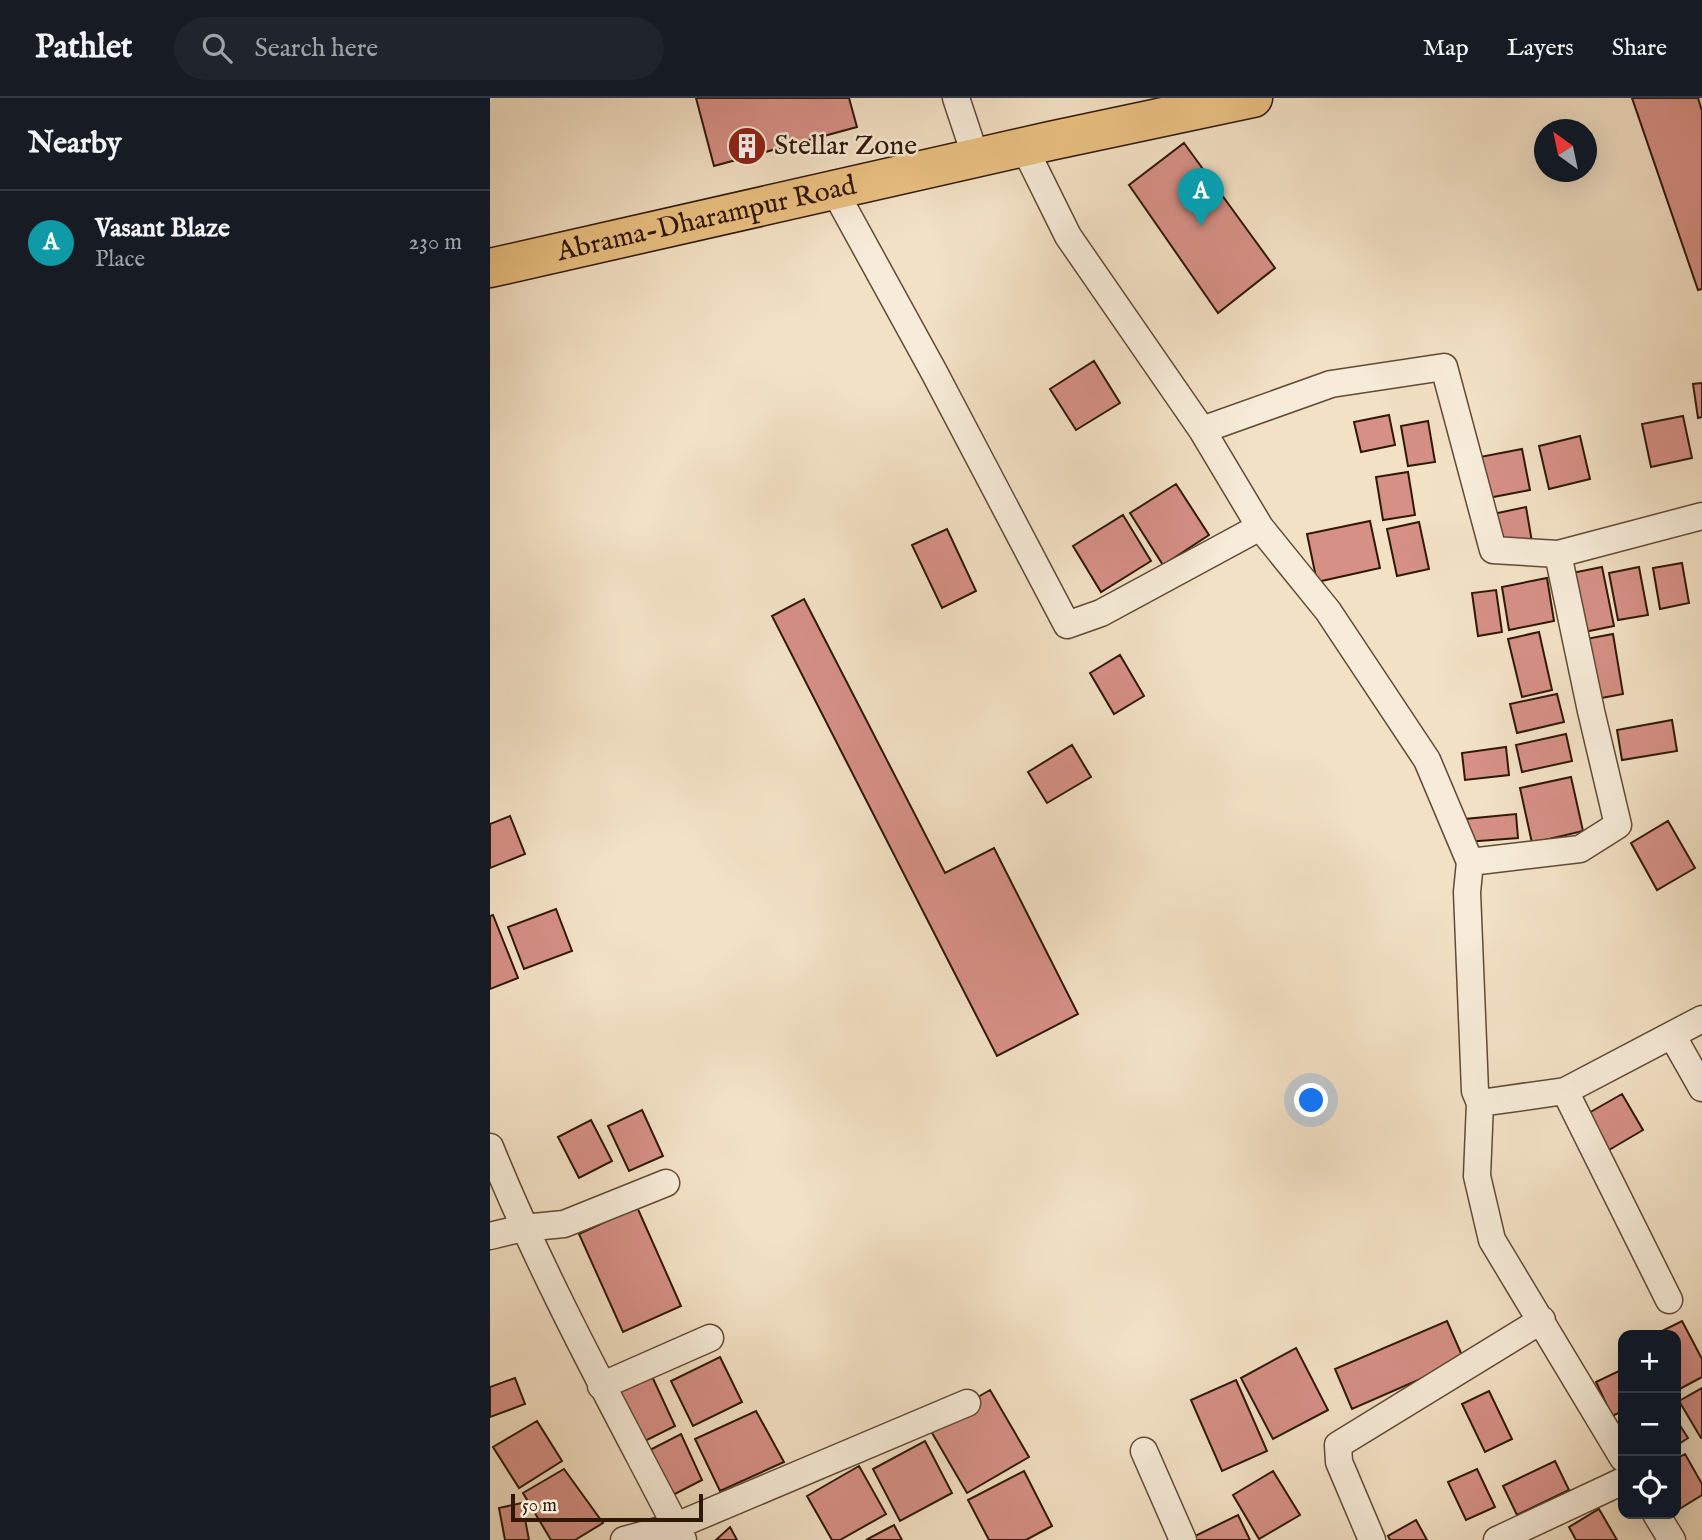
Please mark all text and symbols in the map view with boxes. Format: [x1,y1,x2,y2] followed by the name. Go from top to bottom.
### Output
[174,17,664,80] search box
[35,27,132,69] text: Pathlet
[198,29,236,67] icon: search
[254,32,378,65] text: Search here
[1423,33,1469,64] text: Map
[1507,33,1574,64] text: Layers
[1612,33,1667,64] text: Share
[1534,119,1597,182] north arrow
[28,125,121,163] text: Nearby
[726,125,768,167] building icon: Stellar Zone
[774,129,917,164] place label: Stellar Zone
[553,168,860,270] street label: Abrama-Dharampur Road
[1178,168,1224,226] pin: A
[95,212,230,245] text: Vasant Blaze
[43,228,59,257] text: A
[409,228,462,257] text: 230 m
[95,245,145,274] text: Place
[1294,1083,1328,1117] your location
[1618,1330,1681,1519] map controls
[1618,1330,1681,1393] button: +
[1618,1393,1681,1456] button: −
[1618,1456,1681,1519] button: locate
[511,1491,704,1523] scale bar
[522,1494,557,1518] text: 50 m

